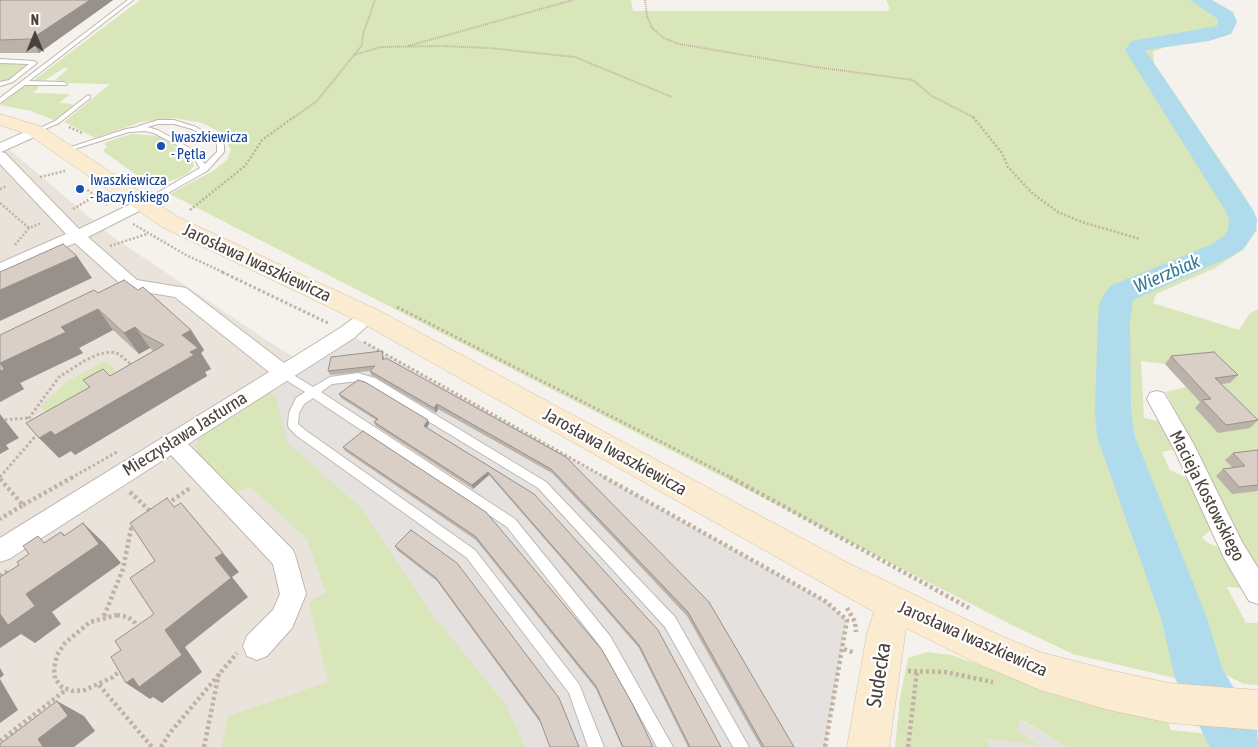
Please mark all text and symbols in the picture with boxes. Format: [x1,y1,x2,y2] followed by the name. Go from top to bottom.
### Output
[10,10,60,60] north arrow
[31,12,39,28] text: N
[171,128,248,163] place label: Iwaszkiewicza - Pętla
[155,140,167,152] marker: Iwaszkiewicza - Pętla
[90,171,169,206] place label: Iwaszkiewicza - Baczyńskiego
[74,183,86,195] marker: Iwaszkiewicza - Baczyńskiego
[179,219,335,307] street label: Jarosława Iwaszkiewicza
[1130,250,1204,298] water label: Wierzbiak
[119,387,251,481] street label: Mieczysława Jasturna
[539,404,691,500] street label: Jarosława Iwaszkiewicza
[1165,427,1249,565] street label: Macieja Kostowskiego
[895,596,1051,682] street label: Jarosława Iwaszkiewicza
[861,641,897,709] street label: Sudecka

